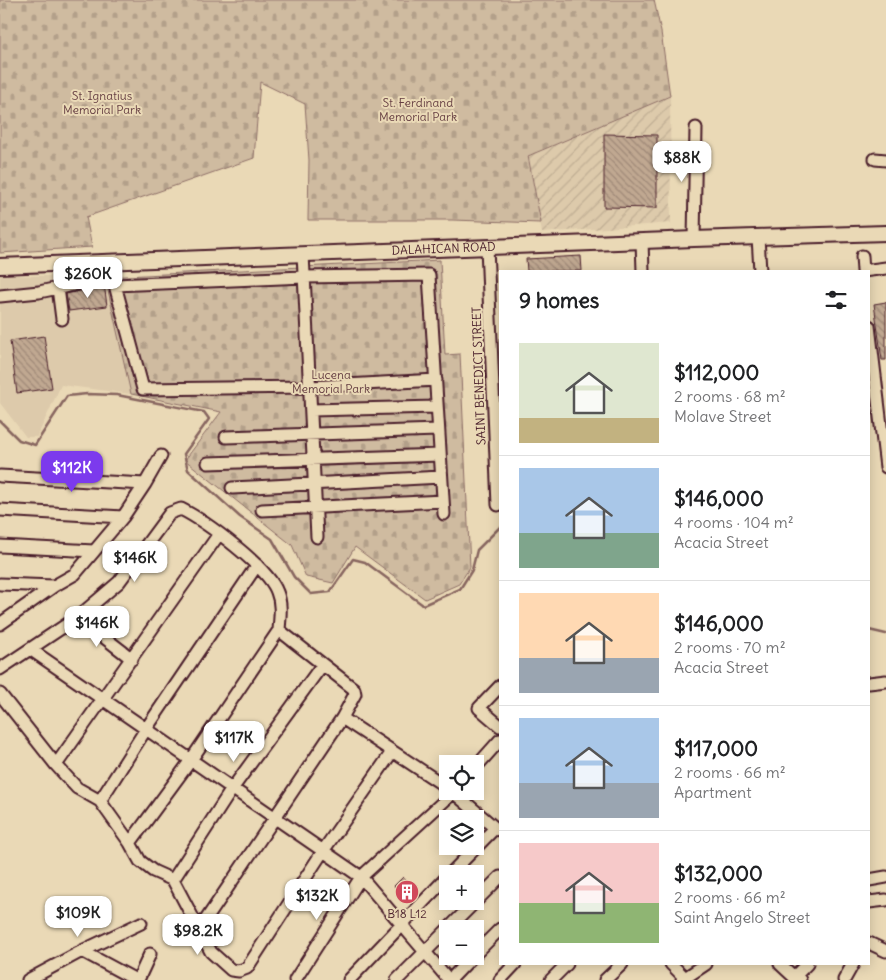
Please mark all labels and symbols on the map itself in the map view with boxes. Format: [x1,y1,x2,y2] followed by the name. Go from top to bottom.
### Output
[63,88,141,117] park label: St. Ignatius Memorial Park
[379,95,457,124] park label: St. Ferdinand Memorial Park
[652,140,712,183] pin: $88K
[391,239,496,258] street label: DALAHICAN ROAD
[53,256,123,299] pin: $260K
[469,307,488,446] street label: SAINT BENEDICT STREET
[292,367,370,396] park label: Lucena Memorial Park
[37,450,107,493] pin: $112K
[100,540,170,583] pin: $146K
[62,606,132,648] pin: $146K
[199,720,269,763] pin: $117K
[282,878,352,921] pin: $132K
[394,879,420,905] building icon: B18 L12
[43,896,113,938] pin: $109K
[387,906,427,921] place label: B18 L12
[157,914,239,956] pin: $98.2K

